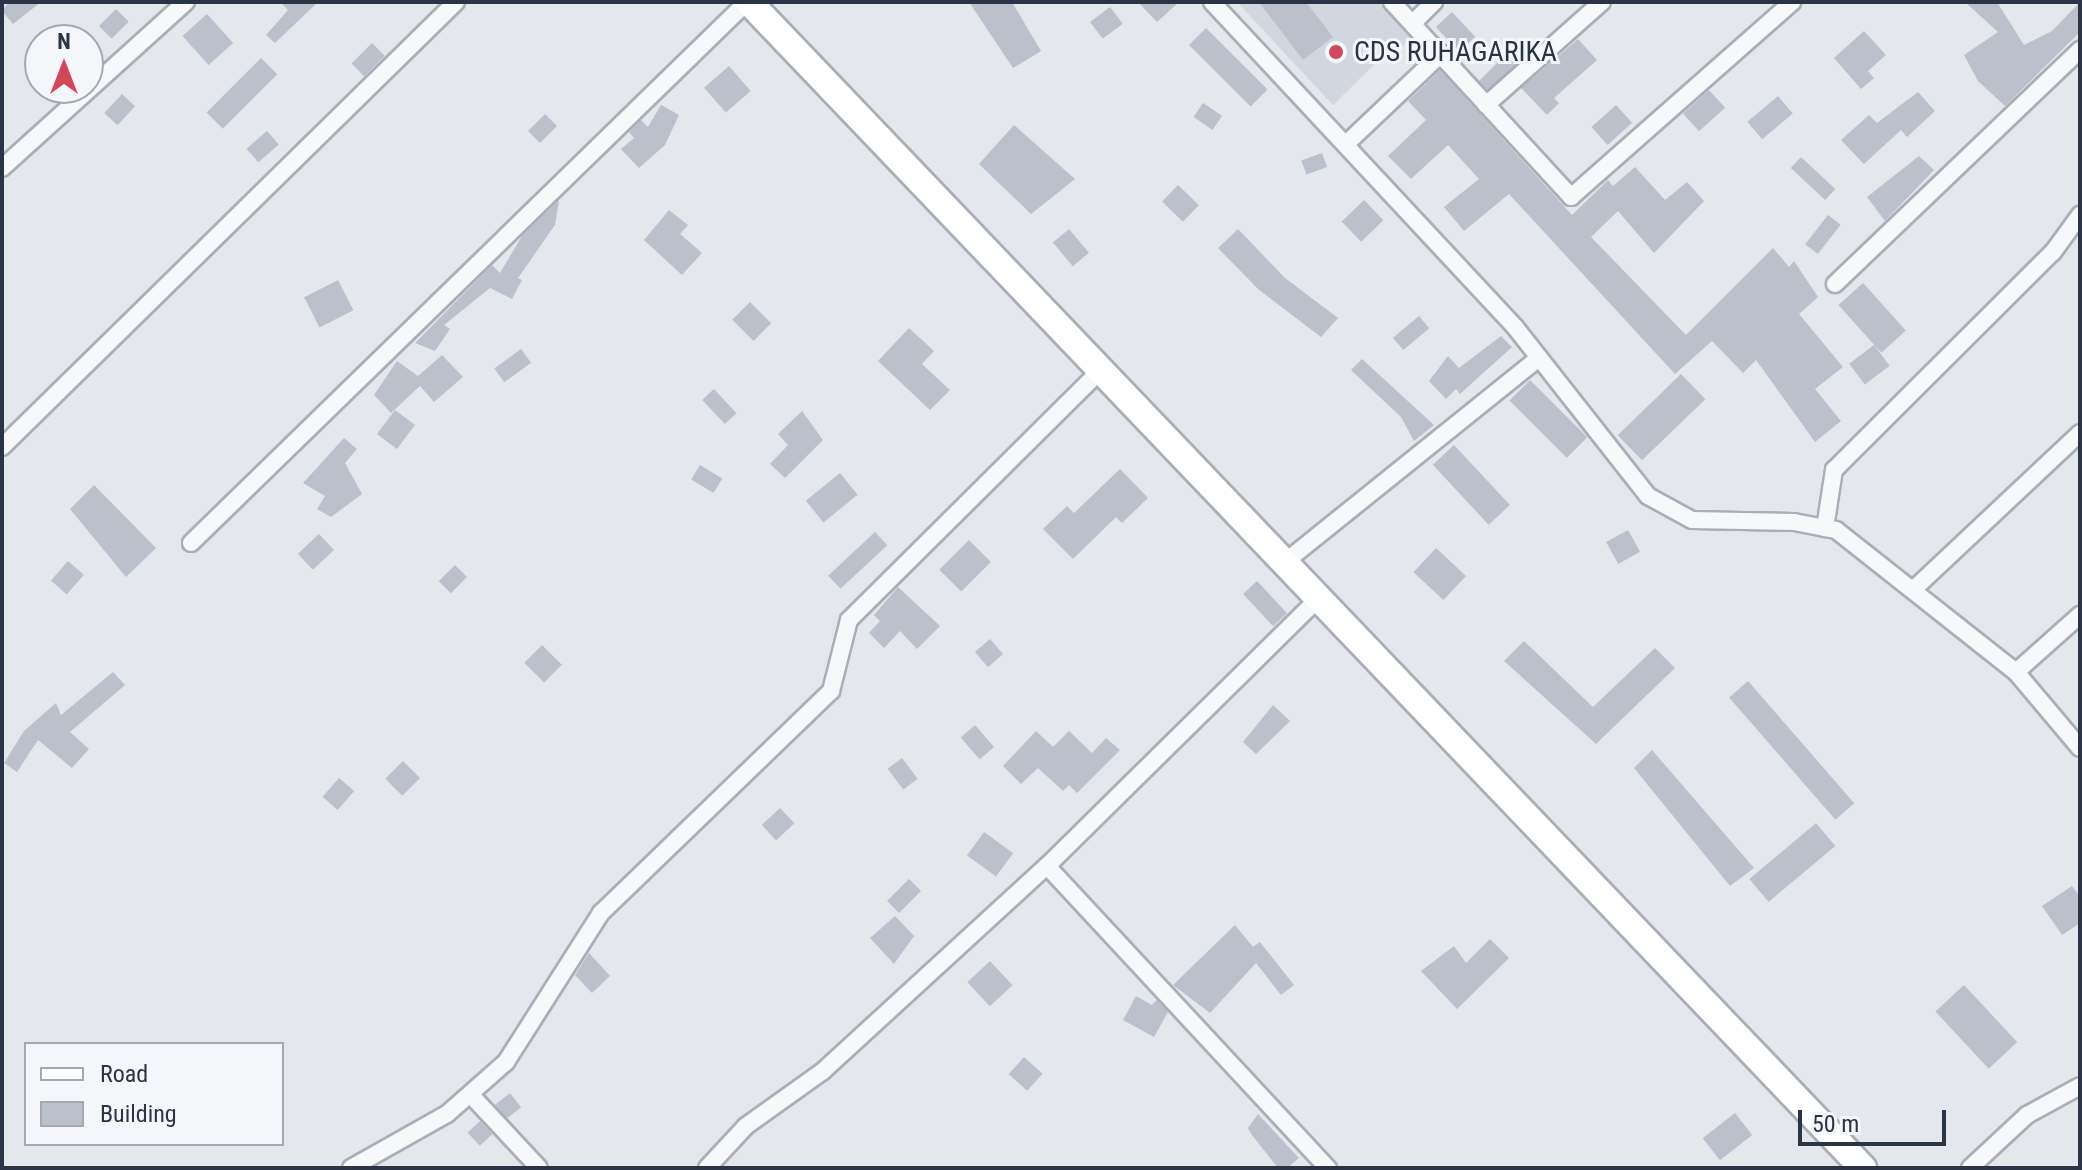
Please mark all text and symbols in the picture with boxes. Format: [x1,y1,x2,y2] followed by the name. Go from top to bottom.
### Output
[24,24,104,104] north arrow
[57,29,71,54] text: N
[1354,35,1557,69] place label: CDS RUHAGARIKA
[1325,41,1347,63] marker: CDS RUHAGARIKA
[24,1042,284,1146] legend
[100,1060,148,1088] text: Road
[1802,1094,1950,1144] scale bar
[100,1100,177,1128] text: Building
[1812,1110,1859,1138] text: 50 m

